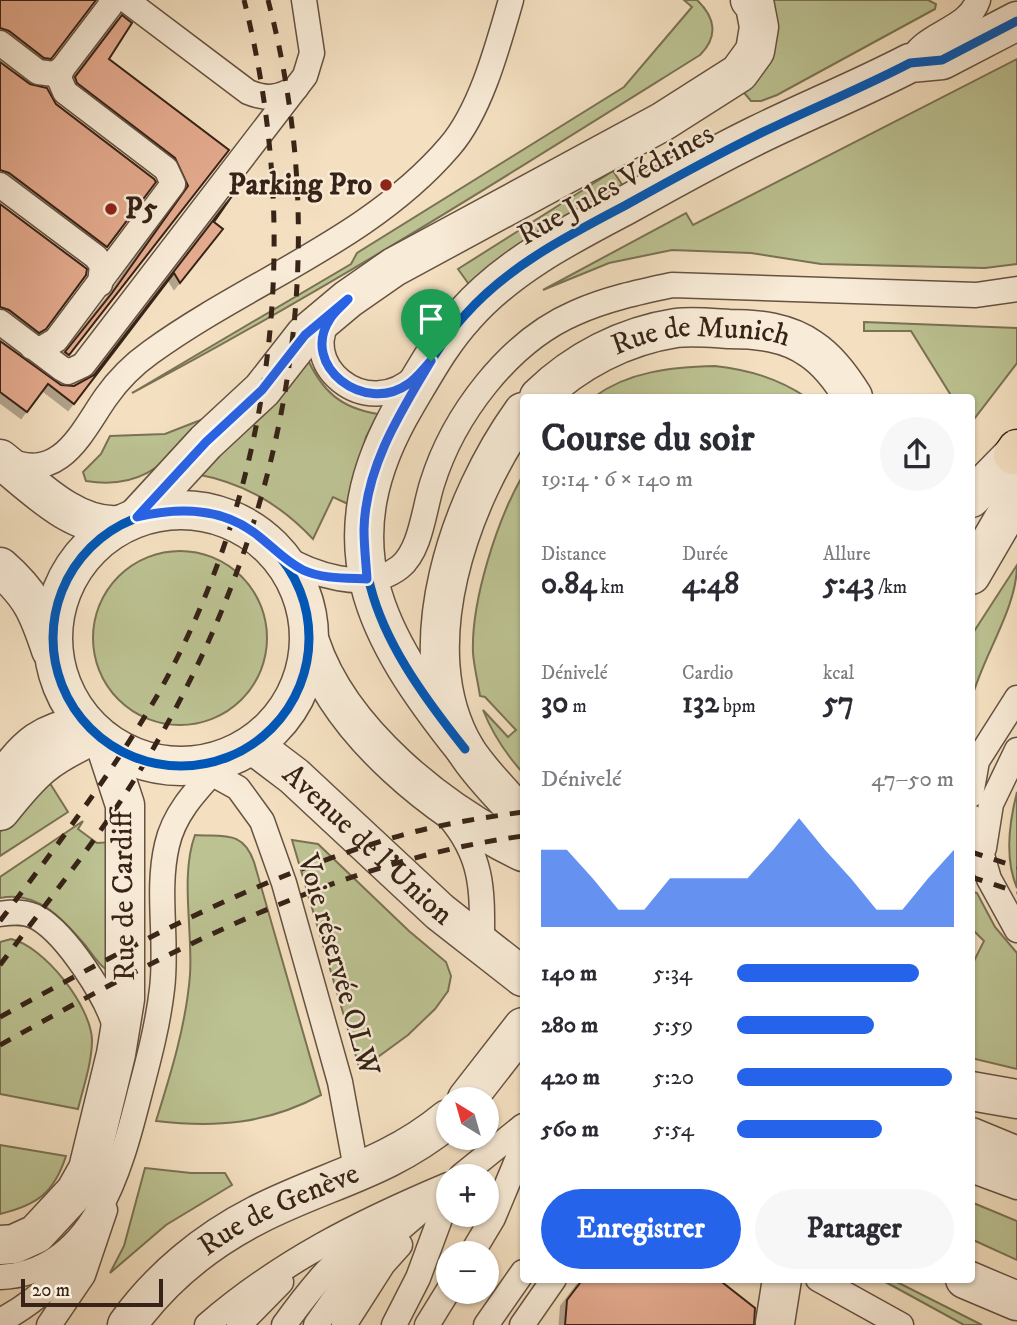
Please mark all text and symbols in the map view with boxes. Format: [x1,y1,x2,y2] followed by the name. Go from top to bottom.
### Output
[511,116,721,254] street label: Rue Jules Védrines
[228,167,372,204] place label: Parking Pro
[378,177,394,193] marker: Parking Pro
[125,191,157,228] place label: P5
[103,201,119,217] marker: P5
[401,289,461,361] pin
[412,300,450,338] icon: arrive
[606,309,795,364] street label: Rue de Munich
[541,415,754,463] text: Course du soir
[880,417,954,491] button: share
[541,465,693,494] text: 19:14 · 6 × 140 m
[541,543,606,566] text: Distance
[682,543,728,566] text: Durée
[823,543,871,566] text: Allure
[541,566,597,603] text: 0.84
[682,566,739,603] text: 4:48
[823,566,874,603] text: 5:43
[597,576,624,599] text: km
[874,576,907,599] text: /km
[541,662,608,685] text: Dénivelé
[682,662,733,685] text: Cardio
[823,662,854,685] text: kcal
[541,685,568,722] text: 30
[682,685,719,722] text: 132
[823,685,854,722] text: 57
[568,695,587,718] text: m
[719,695,756,718] text: bpm
[275,756,460,934] street label: Avenue de l'Union
[541,765,622,794] text: Dénivelé
[871,765,954,794] text: 47–50 m
[104,805,144,981] street label: Rue de Cardiff
[288,849,388,1081] street label: Voie réservée OLW
[541,959,597,988] text: 140 m
[653,959,692,988] text: 5:34
[541,1011,598,1040] text: 280 m
[653,1011,693,1040] text: 5:59
[541,1063,600,1092] text: 420 m
[653,1063,694,1092] text: 5:20
[436,1087,499,1150] north arrow
[436,1087,499,1304] map controls
[541,1115,599,1144] text: 560 m
[653,1115,694,1144] text: 5:54
[191,1155,364,1264] street label: Rue de Genève
[436,1164,499,1227] button: +
[541,1189,741,1269] button: Enregistrer
[755,1189,954,1269] button: Partager
[436,1241,499,1304] button: −
[21,1276,163,1308] scale bar
[32,1279,70,1302] text: 20 m

